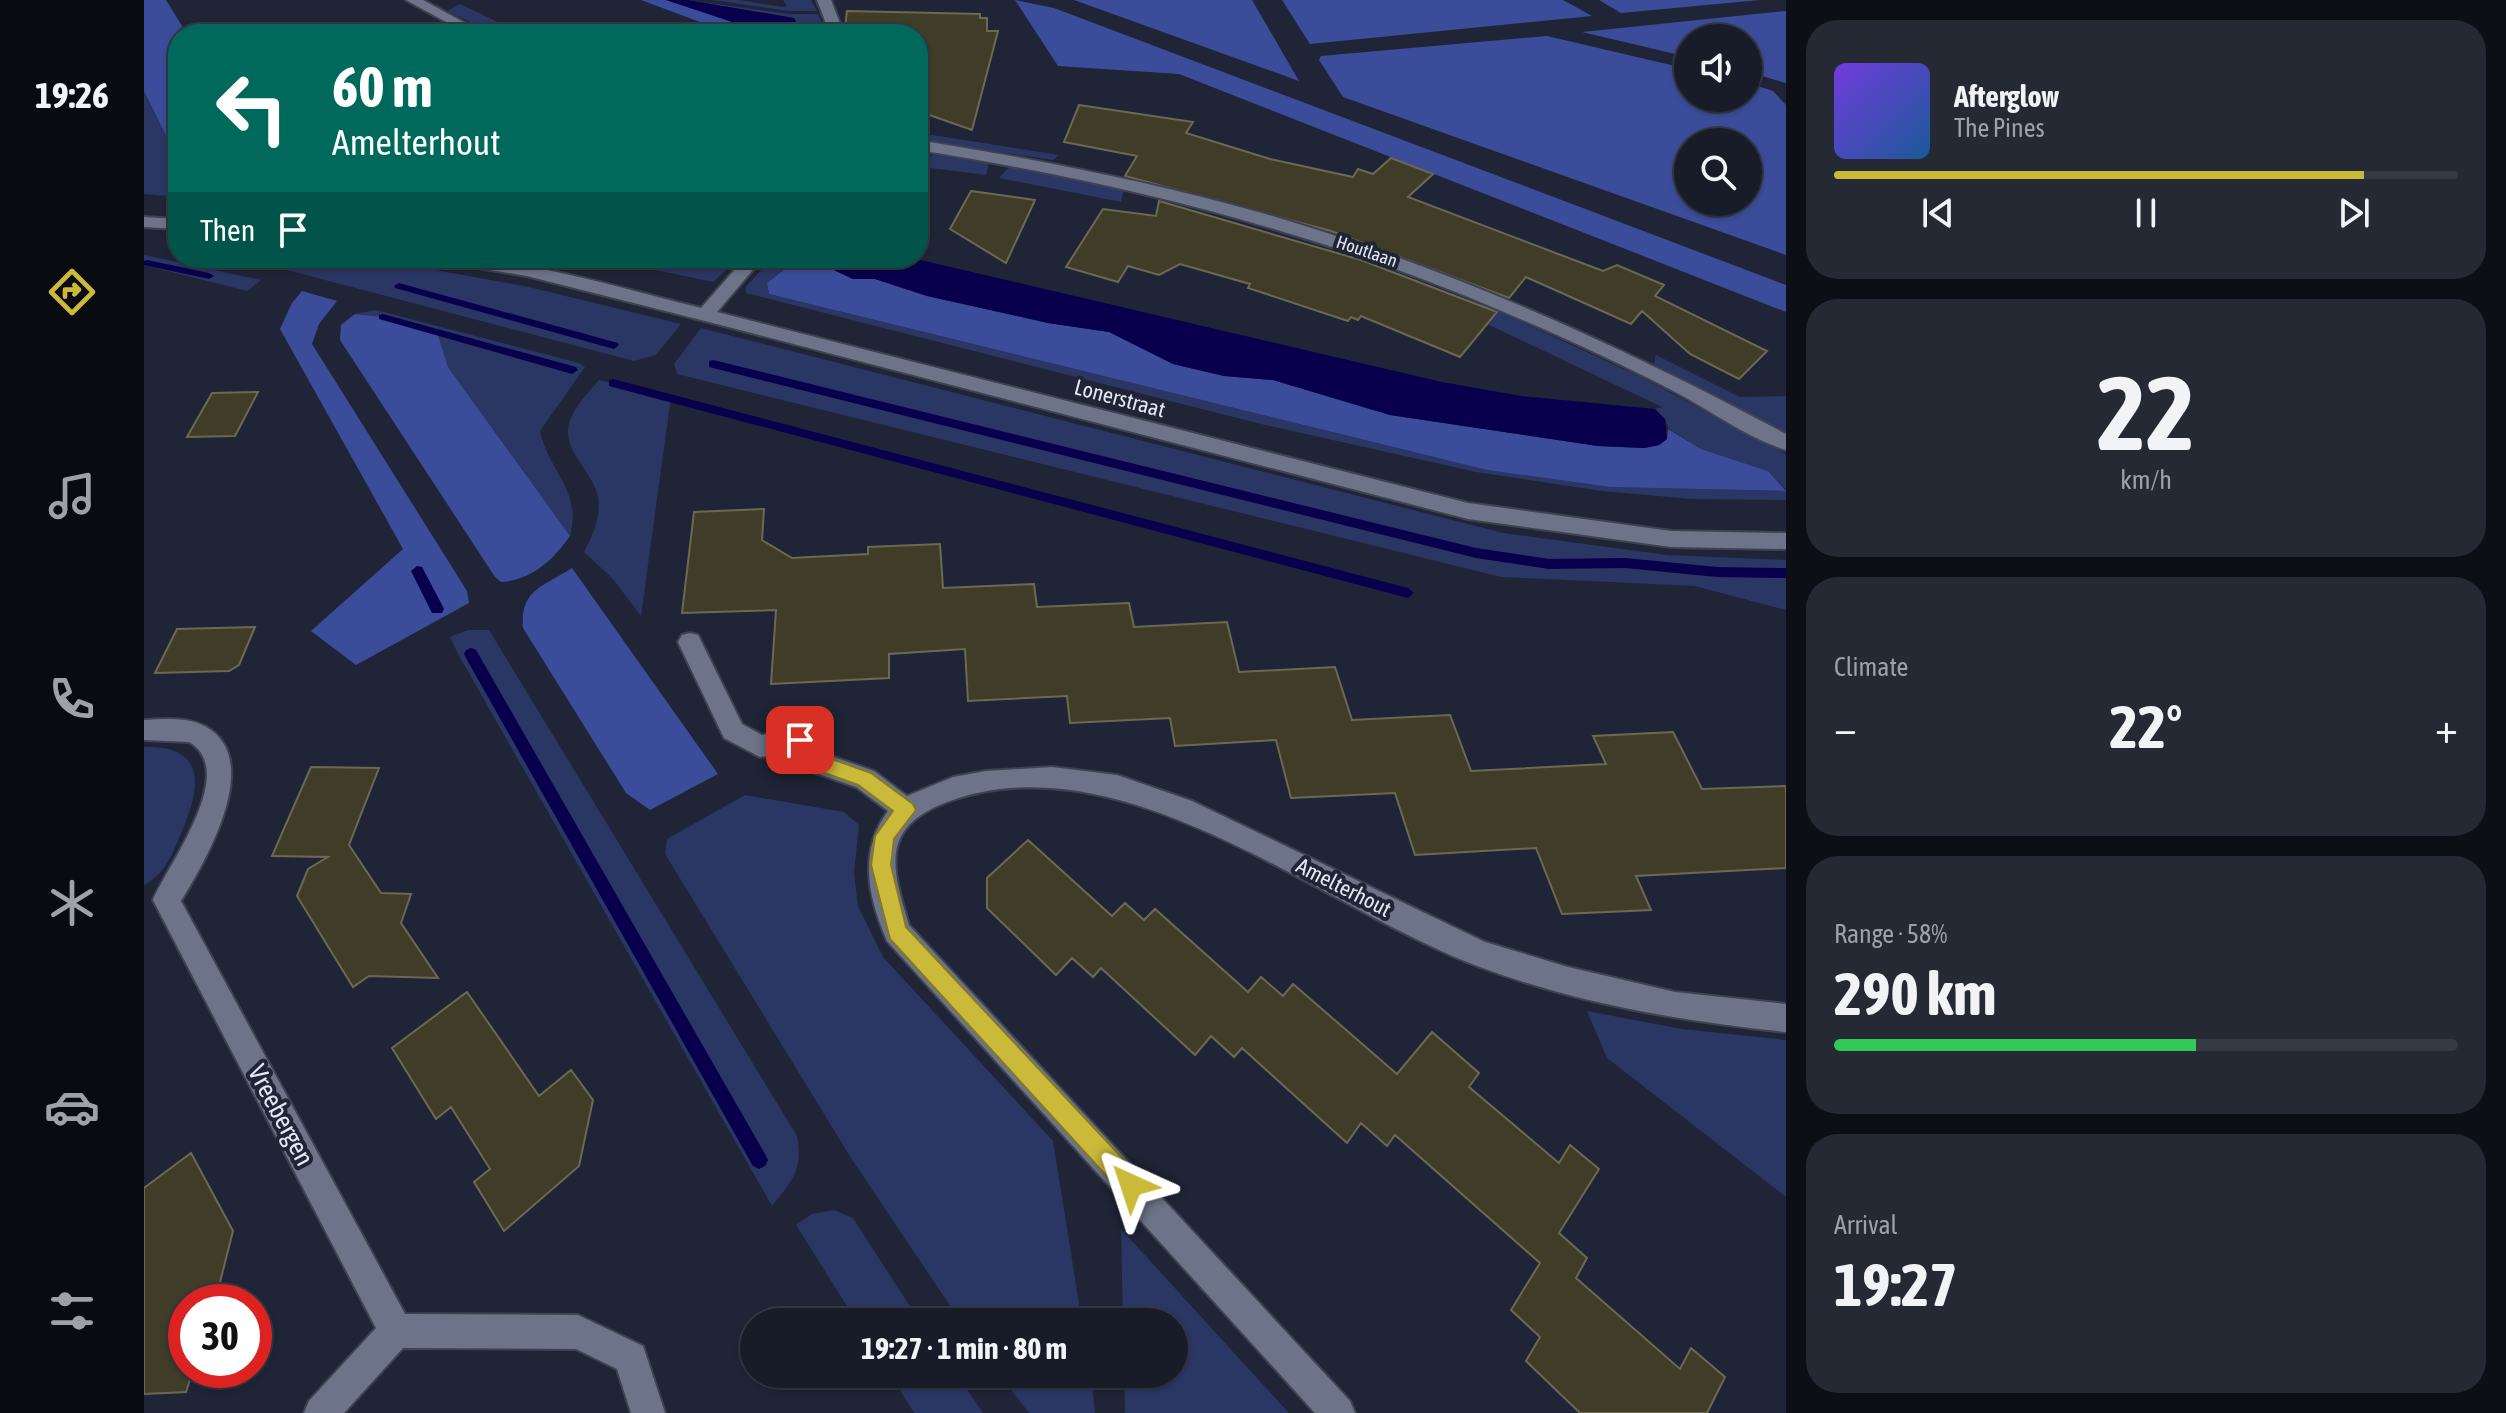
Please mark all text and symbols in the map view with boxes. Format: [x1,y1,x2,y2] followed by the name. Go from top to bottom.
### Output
[1674,24,1762,216] map controls
[1674,24,1762,112] button: sound
[332,55,433,119] text: 60 m
[200,56,304,160] icon: left
[35,74,109,116] text: 19:26
[1954,79,2059,113] text: Afterglow
[1954,113,2045,143] text: The Pines
[332,121,501,163] text: Amelterhout
[1674,128,1762,216] button: search
[1916,191,1960,235] icon: previous
[2124,191,2168,235] icon: pause
[2332,191,2376,235] icon: next
[271,208,315,252] icon: arrive
[200,213,255,247] text: Then
[1334,231,1400,271] street label: Houtlaan
[44,264,100,320] icon: directions
[2097,353,2195,472] text: 22
[1072,373,1168,423] street label: Lonerstraat
[2120,465,2172,495] text: km/h
[44,468,100,524] icon: music
[1834,652,1908,682] text: Climate
[44,671,100,727] icon: phone
[2110,692,2182,761] text: 22°
[1834,702,1857,752] text: −
[2435,702,2458,752] text: +
[766,706,834,774] pin
[778,718,822,762] icon: arrive
[1292,852,1396,922] street label: Amelterhout
[44,875,100,931] icon: climate
[1834,919,1947,949] text: Range · 58%
[1834,959,1996,1028] text: 290 km
[242,1059,320,1171] street label: Vreebergen
[44,1079,100,1135] icon: car
[1089,1143,1173,1227] position arrow
[1834,1210,1898,1240] text: Arrival
[1834,1250,1957,1319] text: 19:27
[44,1283,100,1339] icon: filters
[168,1284,272,1388] speed limit sign: 30
[861,1331,1067,1365] text: 19:27 · 1 min · 80 m

